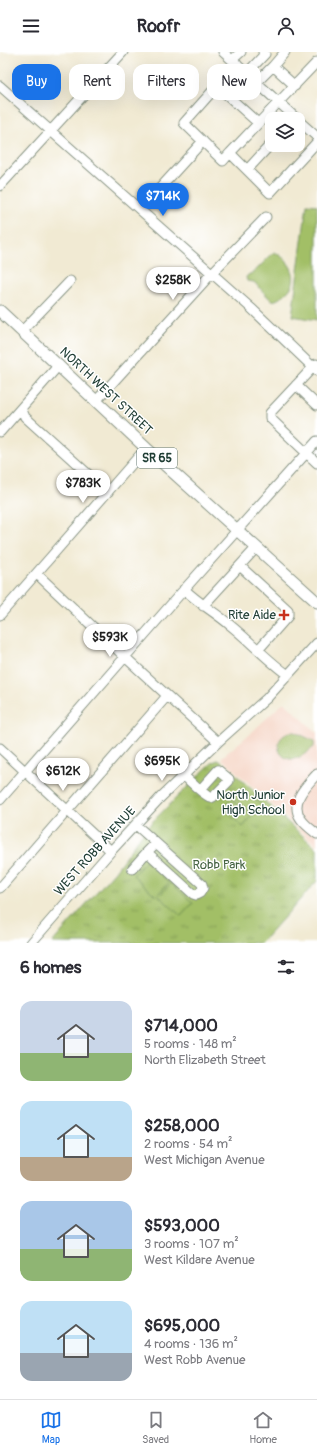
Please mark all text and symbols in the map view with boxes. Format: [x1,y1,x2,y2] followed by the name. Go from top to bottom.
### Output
[20,15,42,37] icon: menu
[137,15,180,38] text: Roofr
[275,15,297,37] icon: person
[12,64,61,100] chip: Buy
[69,64,125,100] chip: Rent
[133,64,199,100] chip: Filters
[207,64,261,100] chip: New
[265,112,305,152] map controls
[265,112,305,152] button: layers
[135,183,191,217] pin: $714K
[146,188,180,204] text: $714K
[145,267,201,301] pin: $258K
[155,272,191,288] text: $258K
[56,344,156,438] street label: NORTH WEST STREET
[137,448,177,468] road number: SR 65
[55,470,111,504] pin: $783K
[65,475,101,491] text: $783K
[228,607,277,623] place label: Rite Aide
[279,610,289,620] marker: Rite Aide
[82,624,138,658] pin: $593K
[92,629,128,645] text: $593K
[134,748,190,782] pin: $695K
[144,753,180,769] text: $695K
[35,758,91,792] pin: $612K
[46,763,80,779] text: $612K
[216,787,285,818] place label: North Junior High School
[288,797,298,807] marker: North Junior High School
[51,803,139,899] street label: WEST ROBB AVENUE
[193,857,246,873] park label: Robb Park
[275,956,297,978] icon: filters
[20,957,81,978] text: 6 homes
[144,1015,218,1036] text: $714,000
[52,1017,100,1065] icon: home
[144,1036,237,1052] text: 5 rooms · 148 m²
[144,1052,266,1068] text: North Elizabeth Street
[144,1115,220,1136] text: $258,000
[52,1117,100,1165] icon: home
[144,1136,232,1152] text: 2 rooms · 54 m²
[144,1152,265,1168] text: West Michigan Avenue
[144,1215,220,1236] text: $593,000
[52,1217,100,1265] icon: home
[144,1236,239,1252] text: 3 rooms · 107 m²
[144,1252,255,1268] text: West Kildare Avenue
[144,1315,220,1336] text: $695,000
[52,1317,100,1365] icon: home
[144,1336,238,1352] text: 4 rooms · 136 m²
[144,1352,245,1368] text: West Robb Avenue
[40,1409,62,1446] tab: Map
[142,1409,169,1446] tab: Saved
[249,1409,277,1446] tab: Home

